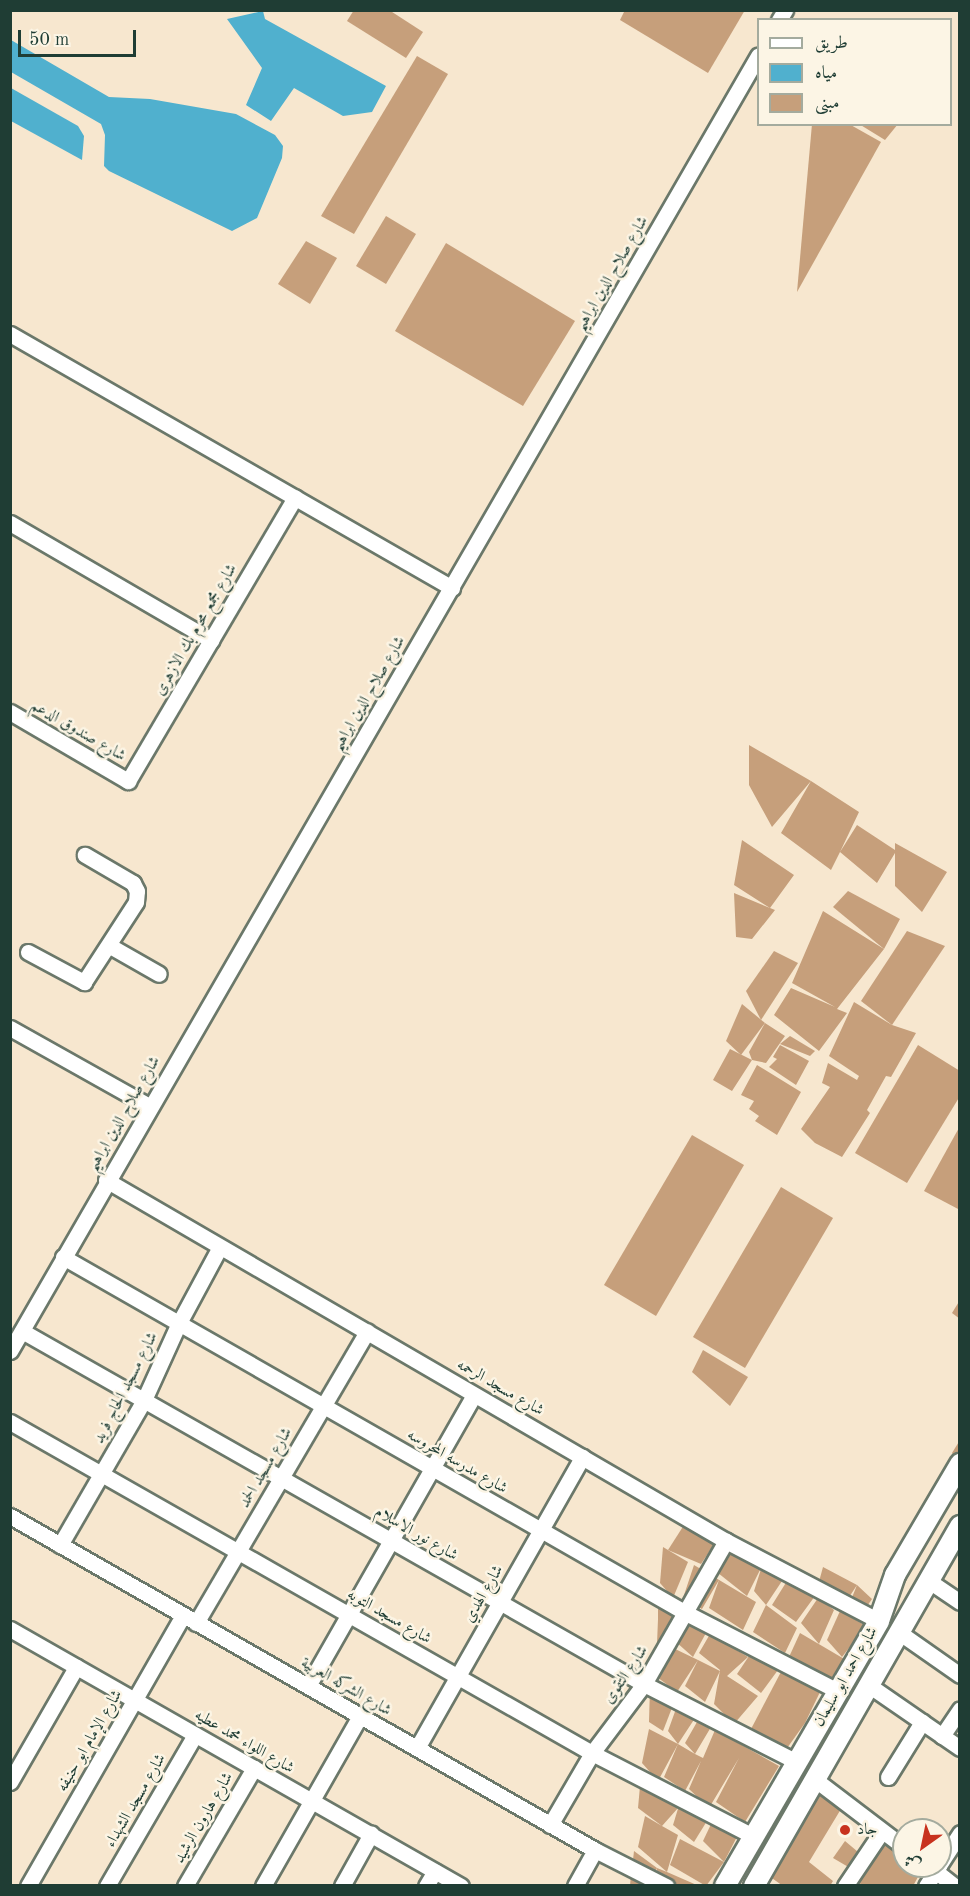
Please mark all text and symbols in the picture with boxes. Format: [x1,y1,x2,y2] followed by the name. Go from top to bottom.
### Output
[21,18,140,56] scale bar
[757,18,952,126] legend
[29,31,69,49] text: 50 m
[815,34,848,52] text: طريق
[815,64,837,82] text: مياه
[815,94,840,112] text: مبنى
[571,213,653,335] street label: شارع صلاح الدين ابراهيم
[150,561,242,699] street label: شارع مجمع محرم بك الازهرى
[328,633,410,755] street label: شارع صلاح الدين ابراهيم
[27,696,129,766] street label: شارع صندوق الدعم
[83,1053,165,1175] street label: شارع صلاح الدين ابراهيم
[90,1329,162,1447] street label: شارع مسجد الحاج فريد
[453,1355,547,1421] street label: شارع مسجد الرحمه
[235,1424,297,1512] street label: شارع مسجد الحمد
[403,1426,511,1498] street label: شارع مدرسه المحروسه
[371,1502,461,1566] street label: شارع نور الاسلام
[460,1562,508,1626] street label: شارع الهدي
[343,1585,435,1649] street label: شارع مسجد التوبه
[810,1624,882,1730] street label: شارع احمد ابو سليمان
[600,1642,652,1708] street label: شارع التقوى
[297,1653,395,1721] street label: شارع الشركه العربية
[53,1687,127,1795] street label: شارع الإمام ابو حنيفه
[191,1706,297,1778] street label: شارع اللواء محمد عطيه
[101,1751,171,1851] street label: شارع مسجد الشهداء
[170,1769,238,1867] street label: شارع هارون الرشيد
[892,1818,952,1878] north arrow
[857,1820,878,1840] place label: جاد
[838,1823,852,1837] marker: جاد
[902,1850,924,1872] text: ش

